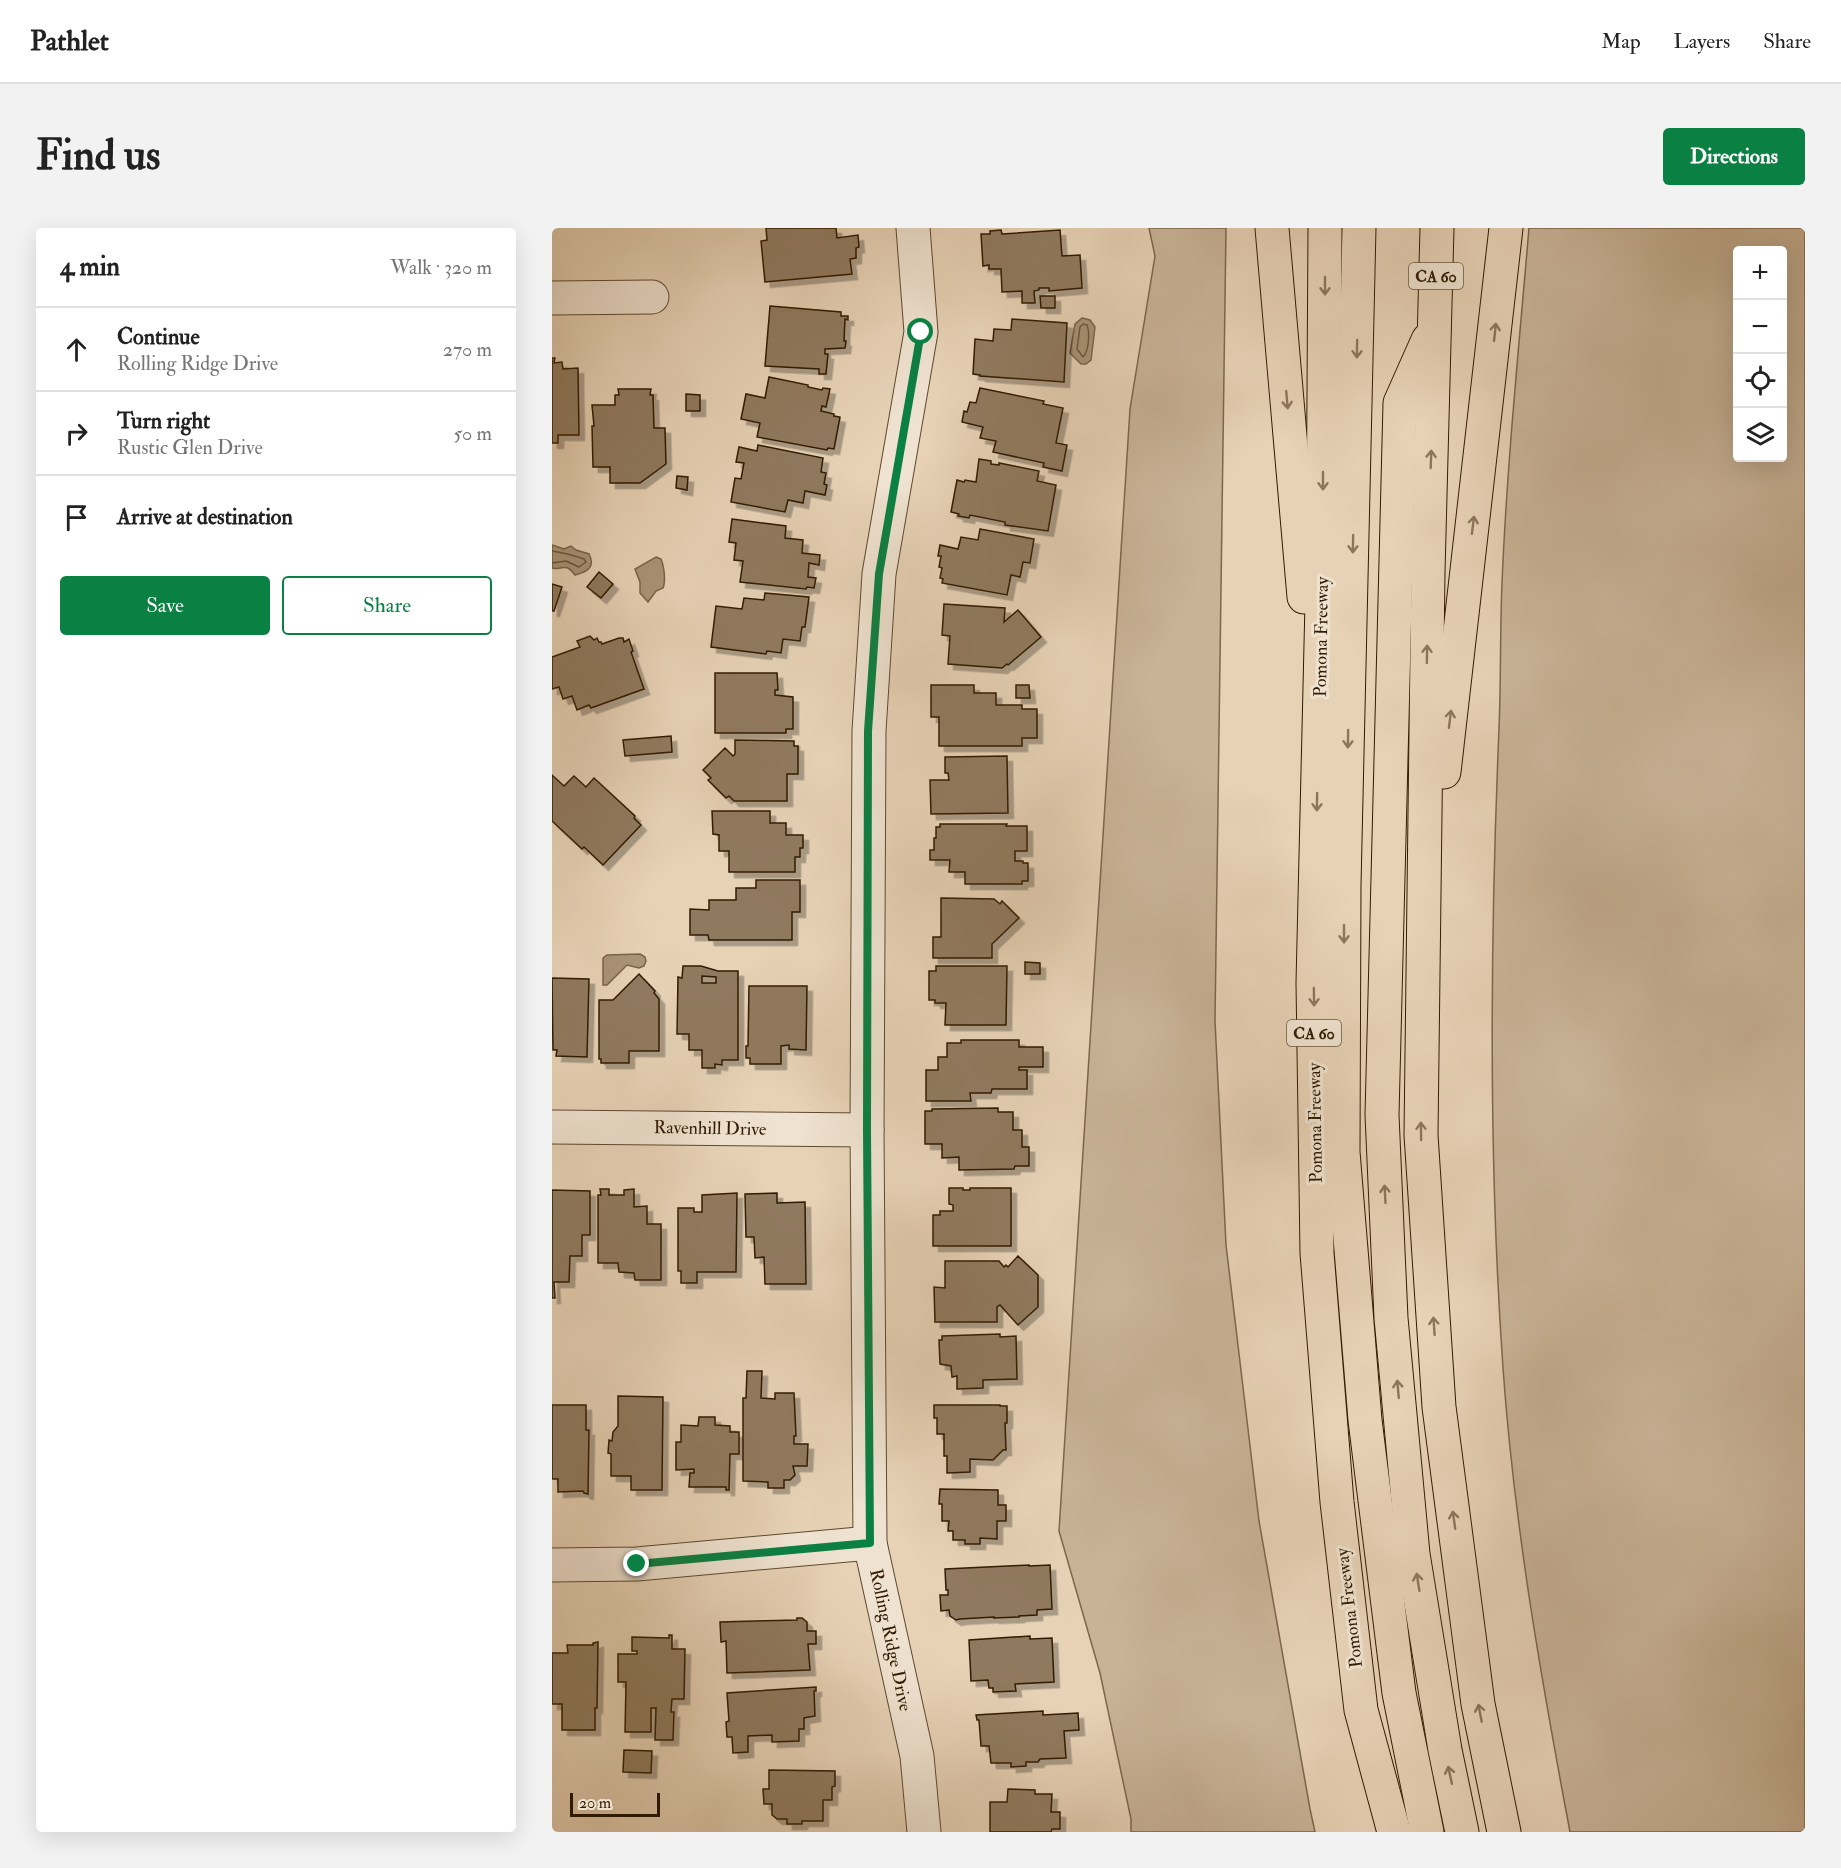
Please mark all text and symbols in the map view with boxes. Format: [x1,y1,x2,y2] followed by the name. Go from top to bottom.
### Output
[30,24,109,59] text: Pathlet
[1601,28,1641,55] text: Map
[1674,28,1730,55] text: Layers
[1763,28,1811,55] text: Share
[1663,128,1805,185] button: Directions
[36,130,160,182] text: Find us
[1733,246,1787,462] map controls
[1733,246,1787,300] button: +
[60,251,120,283] text: 4 min
[390,255,492,280] text: Walk · 320 m
[1409,263,1463,289] road number: CA 60
[1319,276,1331,296] one-way arrow
[1733,300,1787,354] button: −
[907,318,933,344] route start
[1490,322,1501,342] one-way arrow
[117,323,200,351] text: Continue
[60,333,93,366] icon: ahead
[443,337,492,362] text: 270 m
[1351,339,1363,359] one-way arrow
[117,351,278,376] text: Rolling Ridge Drive
[1733,354,1787,408] button: locate
[1282,389,1293,409] one-way arrow
[117,407,210,435] text: Turn right
[1733,408,1787,462] button: layers
[60,417,93,450] icon: right
[453,421,492,446] text: 50 m
[117,435,263,460] text: Rustic Glen Drive
[1425,450,1436,470] one-way arrow
[1317,471,1329,491] one-way arrow
[60,501,93,534] icon: arrive
[117,503,293,531] text: Arrive at destination
[1468,516,1479,536] one-way arrow
[1347,534,1359,554] one-way arrow
[60,576,270,635] button: Save
[282,576,492,635] button: Share
[1309,576,1334,697] street label: Pomona Freeway
[1421,645,1433,665] one-way arrow
[1445,710,1456,729] one-way arrow
[1342,729,1354,749] one-way arrow
[1311,792,1323,812] one-way arrow
[1338,924,1350,944] one-way arrow
[1308,987,1319,1007] one-way arrow
[1287,1020,1341,1046] road number: CA 60
[1303,1062,1328,1183] street label: Pomona Freeway
[653,1116,767,1141] street label: Ravenhill Drive
[1416,1122,1427,1142] one-way arrow
[1380,1184,1391,1204] one-way arrow
[1428,1316,1439,1336] one-way arrow
[1392,1379,1403,1399] one-way arrow
[1448,1510,1459,1530] one-way arrow
[1331,1546,1368,1669] street label: Pomona Freeway
[623,1550,649,1576] route end
[864,1567,917,1714] street label: Rolling Ridge Drive
[1412,1573,1423,1593] one-way arrow
[1474,1704,1485,1723] one-way arrow
[1444,1765,1455,1785] one-way arrow
[570,1790,660,1818] scale bar
[579,1793,611,1813] text: 20 m

